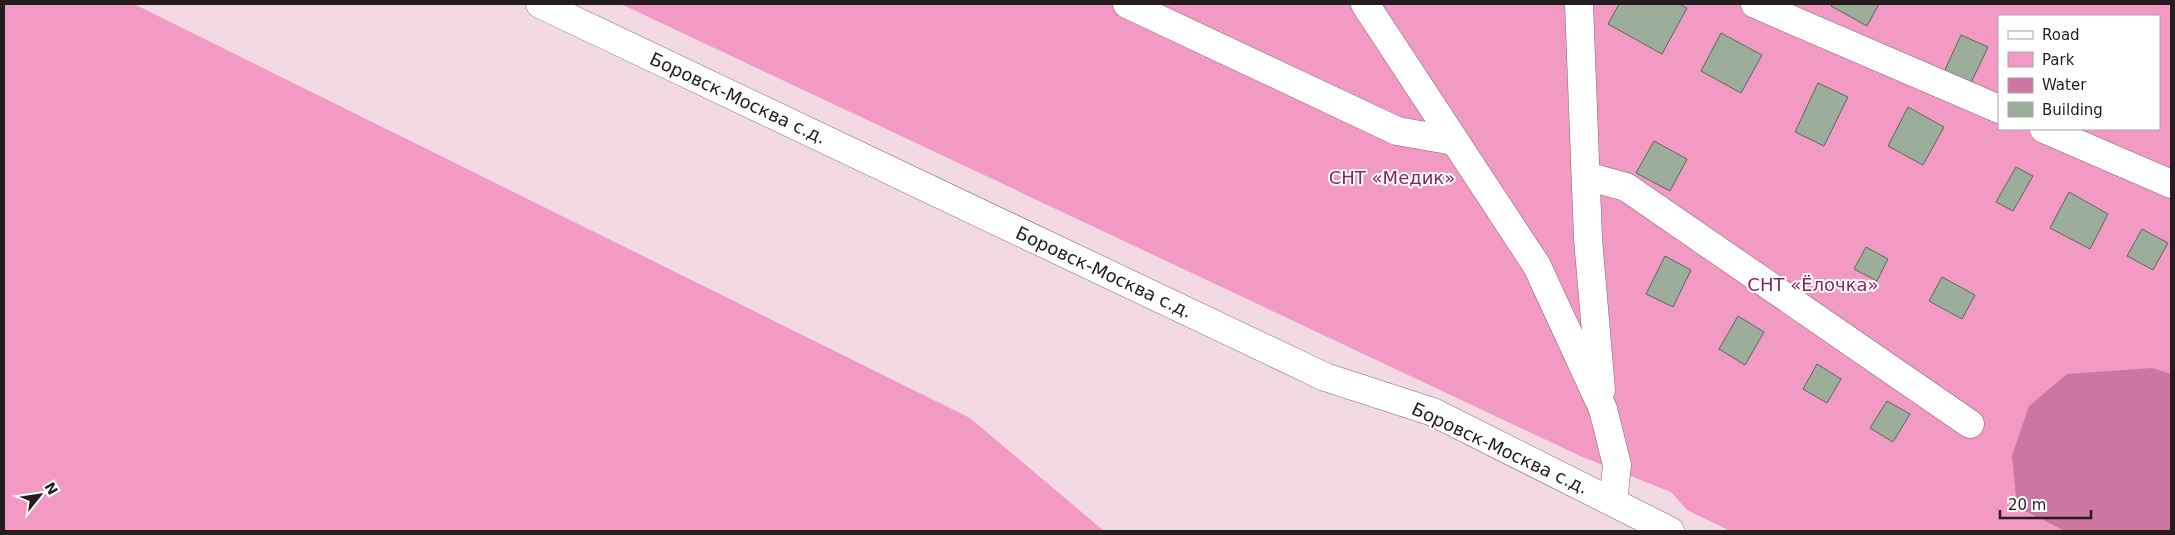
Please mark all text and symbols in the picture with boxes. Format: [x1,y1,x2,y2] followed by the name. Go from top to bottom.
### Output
[1998,15,2160,130] legend
[2042,26,2080,44] text: Road
[646,48,830,148] street label: Боровск-Москва с.д.
[2042,51,2075,69] text: Park
[2042,76,2087,94] text: Water
[2042,101,2103,119] text: Building
[1329,167,1455,188] park label: СНТ «Медик»
[1012,222,1196,322] street label: Боровск-Москва с.д.
[1747,274,1879,295] park label: СНТ «Ёлочка»
[1408,398,1592,498] street label: Боровск-Москва с.д.
[15,470,65,520] north arrow
[41,479,61,498] text: N
[2000,488,2091,520] scale bar
[2008,496,2046,514] text: 20 m

